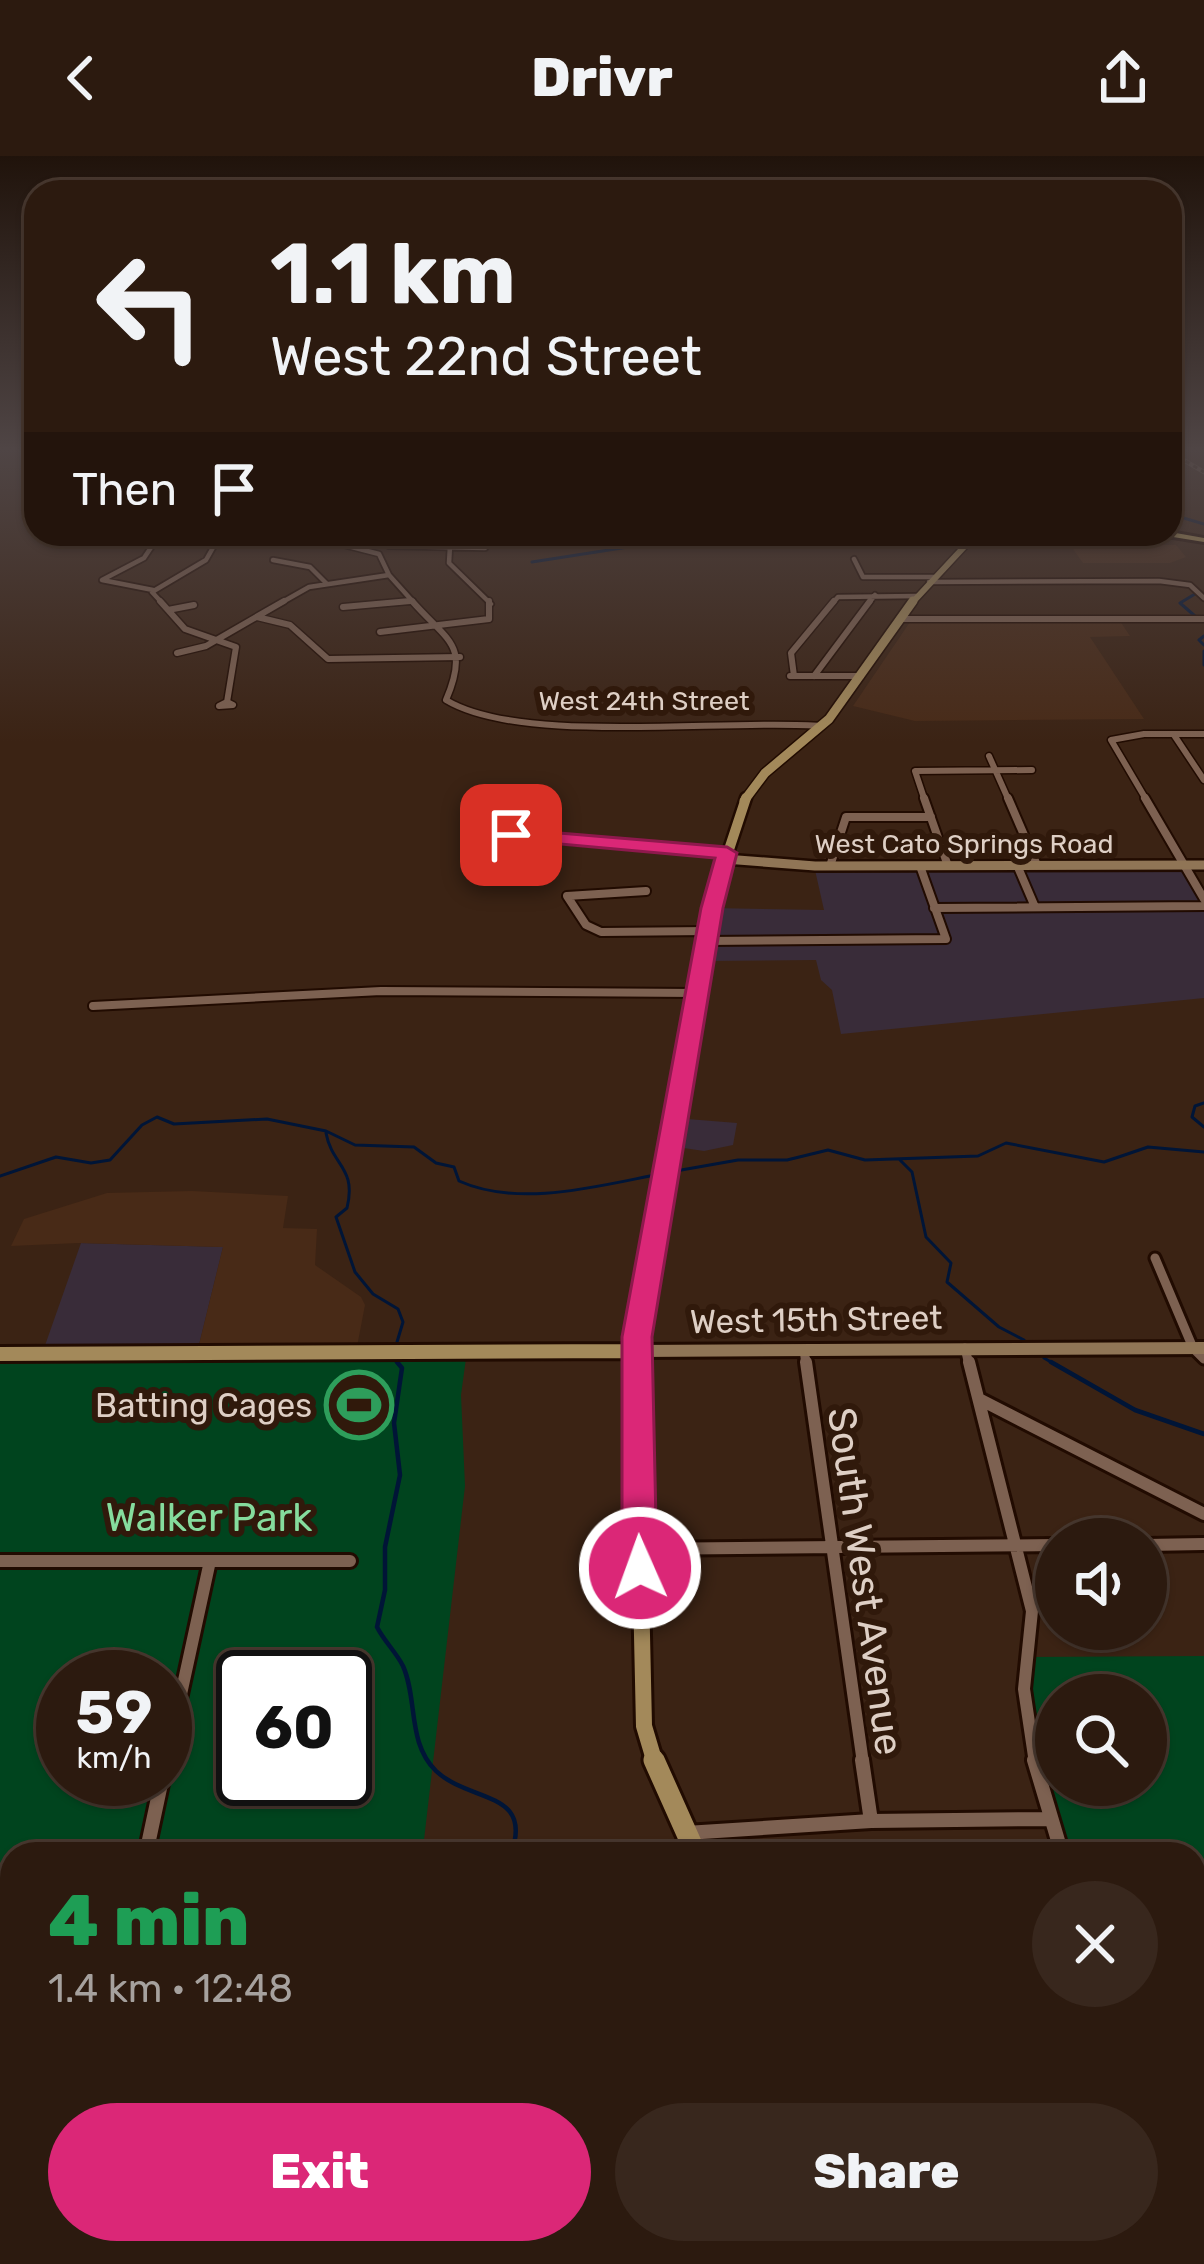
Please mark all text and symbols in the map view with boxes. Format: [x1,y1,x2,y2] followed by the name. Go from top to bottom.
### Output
[48,45,114,111] icon: back
[1090,45,1156,111] icon: share
[531,46,673,110] text: Drivr
[270,224,516,324] text: 1.1 km
[72,228,228,384] icon: left
[270,325,702,389] text: West 22nd Street
[201,456,267,522] icon: arrive
[72,463,177,516] text: Then
[538,685,750,717] street label: West 24th Street
[460,784,562,886] pin
[478,802,544,868] icon: arrive
[814,828,1114,860] street label: West Cato Springs Road
[690,1298,943,1341] street label: West 15th Street
[324,1370,394,1440] sports icon: Batting Cages
[95,1386,312,1425] place label: Batting Cages
[818,1404,912,1758] street label: South West Avenue
[105,1495,313,1541] park label: Walker Park
[577,1505,703,1631] position arrow
[1035,1518,1167,1806] map controls
[1035,1518,1167,1650] button: sound
[216,1650,372,1806] speed limit sign: 60
[1035,1674,1167,1806] button: search
[75,1677,153,1748] text: 59
[77,1740,151,1776] text: km/h
[48,1878,249,1963] text: 4 min
[1032,1881,1158,2007] button: close
[48,1966,293,2012] text: 1.4 km · 12:48
[48,2103,591,2241] button: Exit
[615,2103,1158,2241] button: Share

